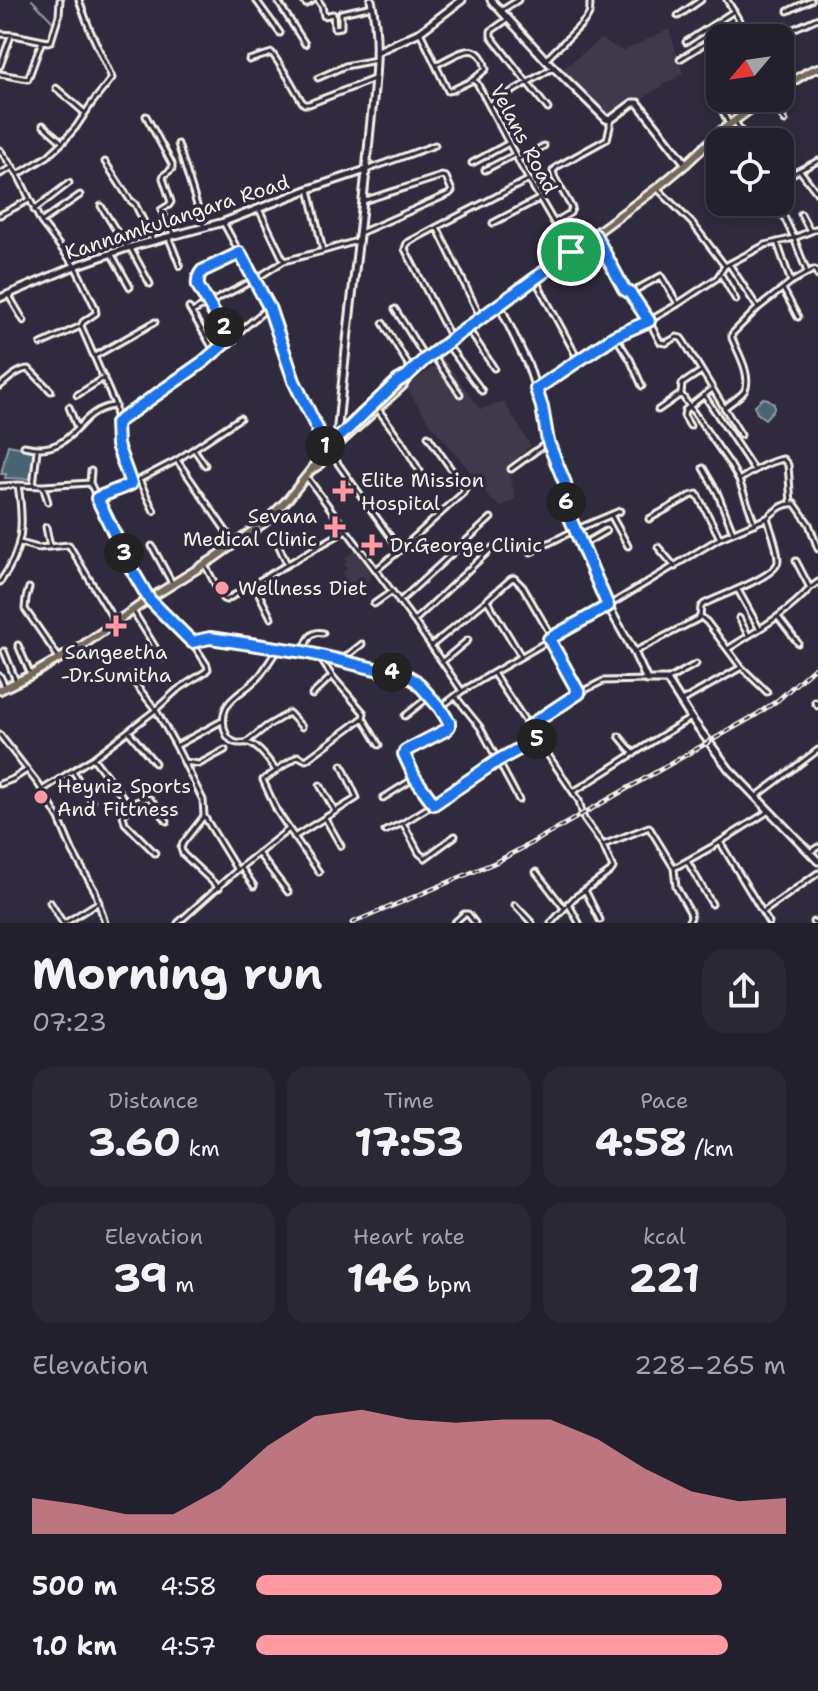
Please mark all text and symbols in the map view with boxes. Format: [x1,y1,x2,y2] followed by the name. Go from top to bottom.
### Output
[706,24,794,112] north arrow
[706,24,794,216] map controls
[484,80,564,199] street label: Velans Road
[706,128,794,216] button: locate
[62,168,293,266] street label: Kannamkulangara Road
[537,218,605,286] pin
[549,230,593,274] icon: arrive
[204,307,244,347] pin: 2
[216,312,232,341] text: 2
[305,426,345,466] pin: 1
[320,431,330,460] text: 1
[361,467,484,516] place label: Elite Mission Hospital
[332,480,354,502] marker: Elite Mission Hospital
[546,482,586,522] pin: 6
[558,487,574,516] text: 6
[183,503,318,552] place label: Sevana Medical Clinic
[324,516,346,538] marker: Sevana Medical Clinic
[390,532,542,558] place label: Dr.George Clinic
[104,533,144,573] pin: 3
[361,534,383,556] marker: Dr.George Clinic
[116,538,132,567] text: 3
[238,575,367,601] place label: Wellness Diet
[213,579,231,597] marker: Wellness Diet
[105,615,127,637] marker: Sangeetha -Dr.Sumitha
[61,639,172,688] place label: Sangeetha -Dr.Sumitha
[372,652,412,692] pin: 4
[384,657,400,686] text: 4
[517,719,557,759] pin: 5
[530,724,544,753] text: 5
[57,773,191,822] place label: Heyniz Sports And Fittness
[32,788,50,806] marker: Heyniz Sports And Fittness
[32,944,323,1003] text: Morning run
[702,949,786,1033] button: share
[32,1004,107,1039] text: 07:23
[109,1086,199,1115] text: Distance
[384,1086,434,1115] text: Time
[640,1086,689,1115] text: Pace
[88,1115,181,1169] text: 3.60
[354,1115,464,1169] text: 17:53
[595,1115,687,1169] text: 4:58
[181,1134,220,1163] text: km
[687,1134,734,1163] text: /km
[104,1222,203,1251] text: Elevation
[353,1222,465,1251] text: Heart rate
[643,1222,686,1251] text: kcal
[113,1251,168,1305] text: 39
[347,1251,420,1305] text: 146
[628,1251,700,1305] text: 221
[168,1270,194,1299] text: m
[420,1270,471,1299] text: bpm
[32,1347,148,1382] text: Elevation
[634,1347,786,1382] text: 228–265 m
[32,1568,117,1603] text: 500 m
[160,1568,217,1603] text: 4:58
[32,1628,117,1663] text: 1.0 km
[160,1628,217,1663] text: 4:57

